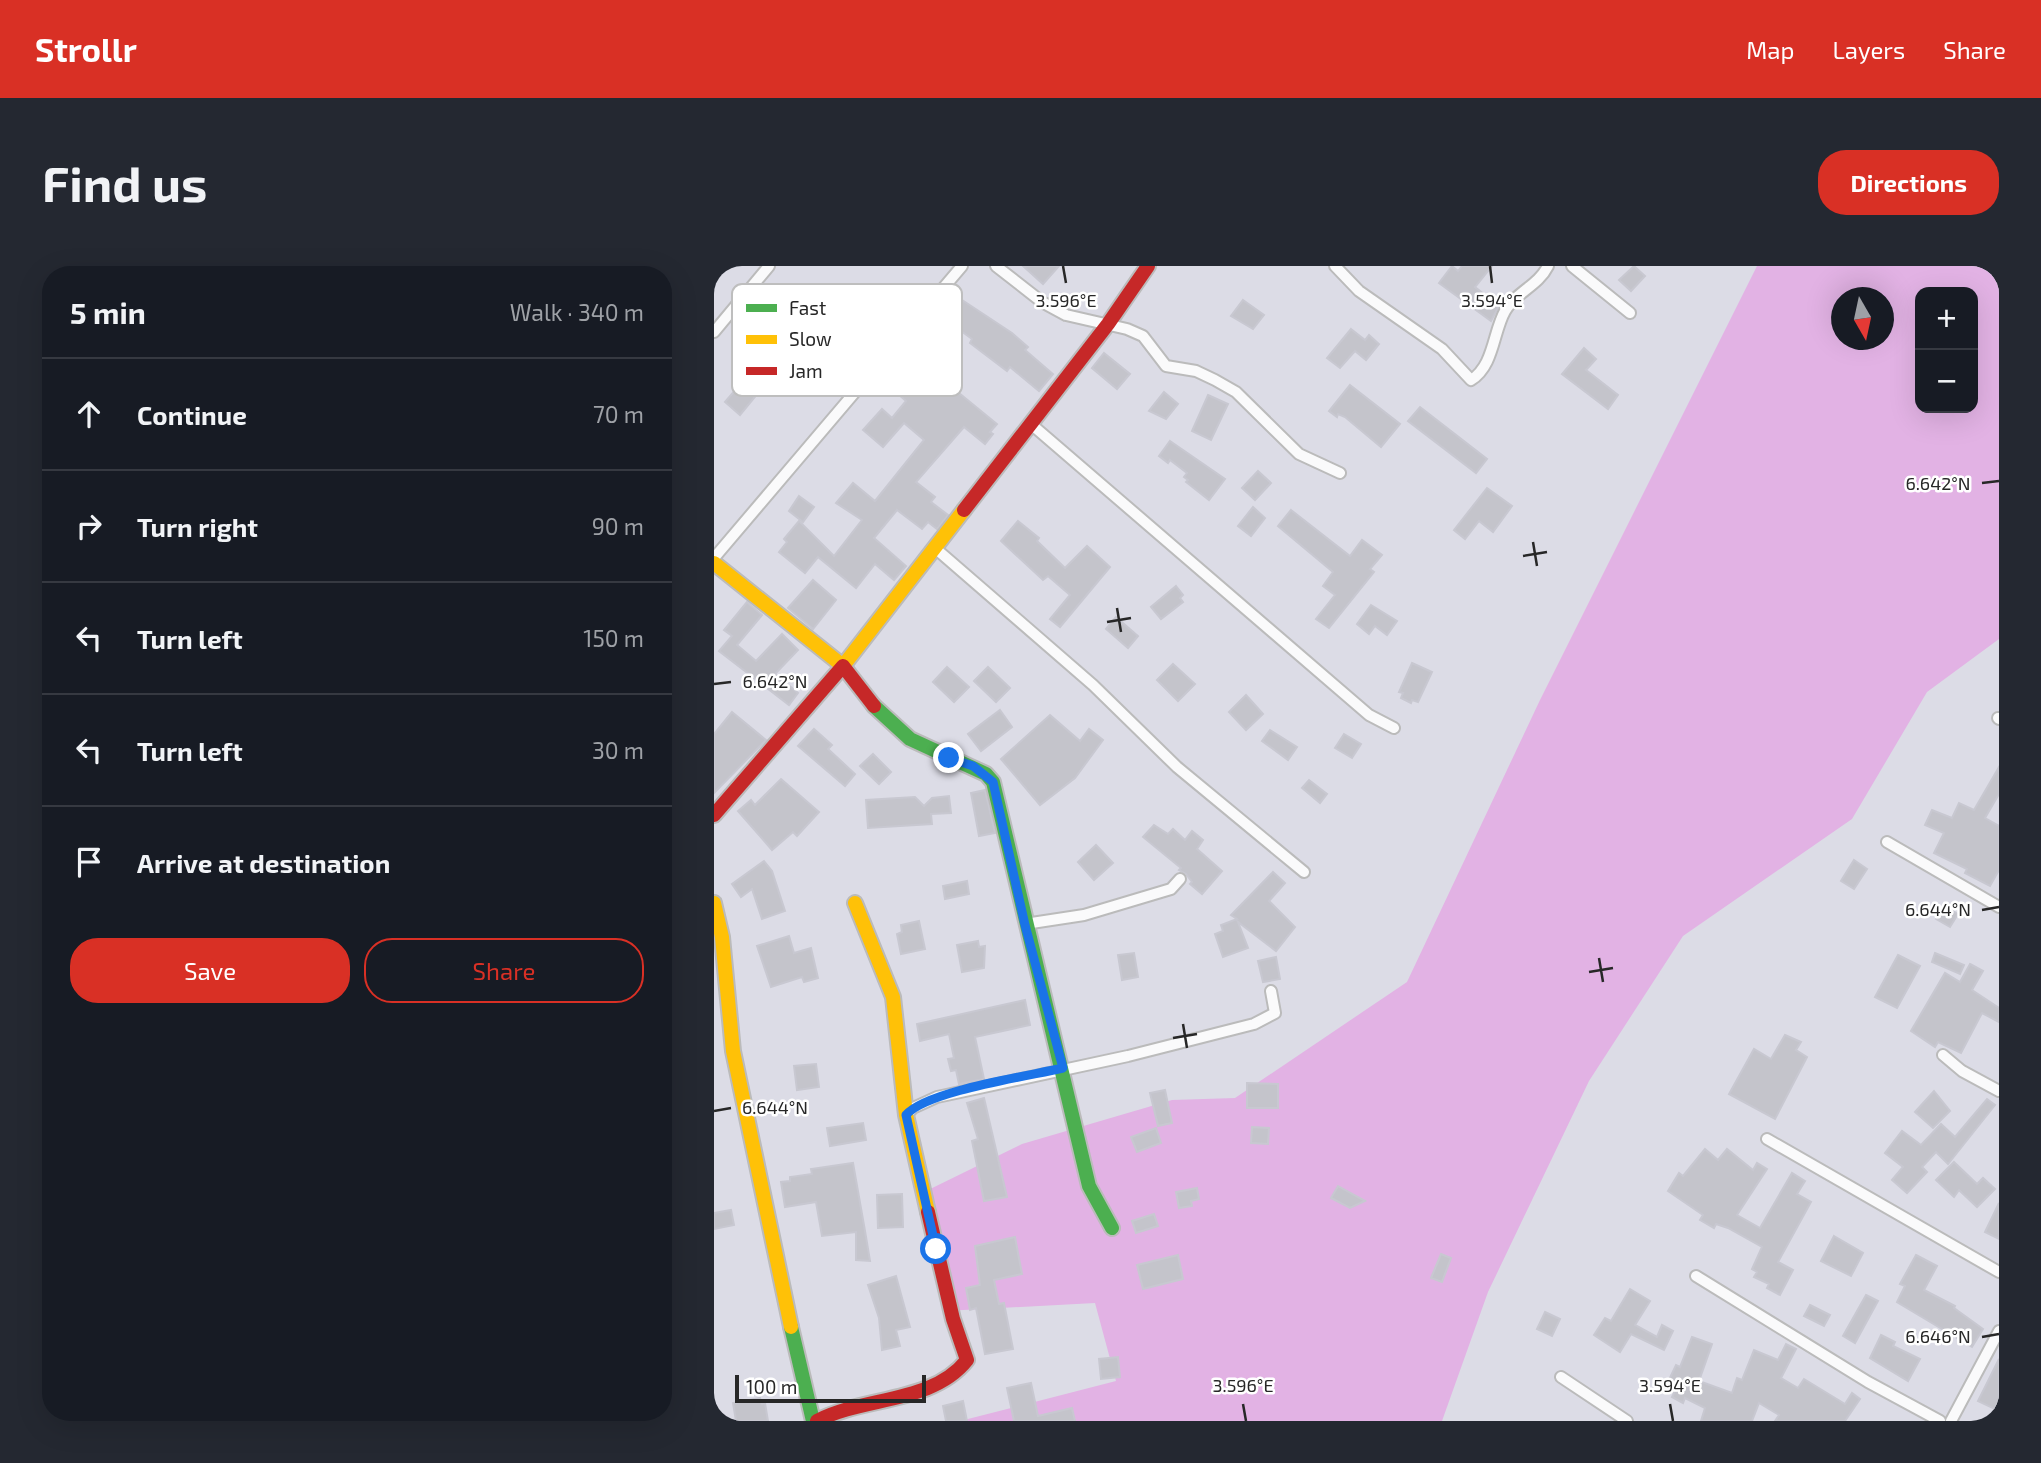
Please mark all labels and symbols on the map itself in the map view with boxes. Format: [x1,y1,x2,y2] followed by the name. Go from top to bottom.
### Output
[732,284,962,396] legend
[1831,287,1894,350] north arrow
[1036,289,1096,311] text: 3.596°E
[1461,289,1523,311] text: 3.594°E
[789,296,826,319] text: Fast
[789,327,832,350] text: Slow
[789,359,823,382] text: Jam
[1905,472,1971,494] text: 6.642°N
[742,670,808,692] text: 6.642°N
[933,742,964,773] route end
[1905,898,1971,920] text: 6.644°N
[742,1096,808,1118] text: 6.644°N
[920,1233,951,1264] route start
[1905,1325,1971,1347] text: 6.646°N
[735,1372,926,1404] scale bar
[1213,1374,1273,1396] text: 3.596°E
[1639,1374,1701,1396] text: 3.594°E

